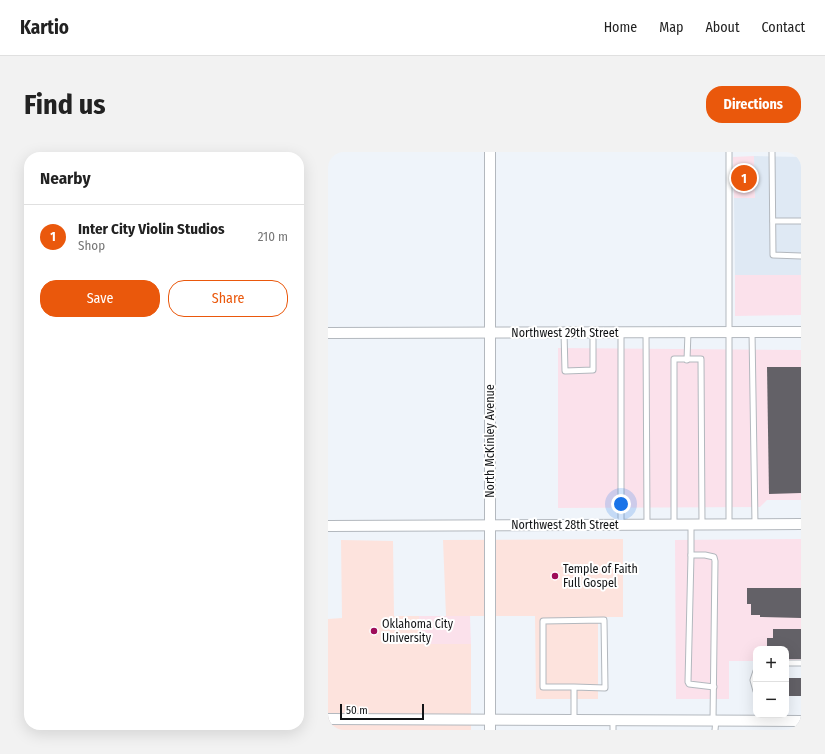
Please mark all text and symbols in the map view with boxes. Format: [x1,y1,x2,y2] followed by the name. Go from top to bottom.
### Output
[20,16,69,39] text: Kartio
[604,19,637,36] text: Home
[659,19,683,36] text: Map
[705,19,740,36] text: About
[762,19,805,36] text: Contact
[706,86,801,123] button: Directions
[24,88,106,121] text: Find us
[731,163,757,193] pin: 1
[40,168,91,189] text: Nearby
[78,220,225,238] text: Inter City Violin Studios
[50,229,56,244] text: 1
[258,229,288,244] text: 210 m
[78,238,105,253] text: Shop
[40,280,160,317] button: Save
[168,280,288,317] button: Share
[511,326,619,340] street label: Northwest 29th Street
[483,384,497,498] street label: North McKinley Avenue
[611,494,631,514] your location
[511,518,619,532] street label: Northwest 28th Street
[563,562,638,590] place label: Temple of Faith Full Gospel
[550,571,560,581] marker: Temple of Faith Full Gospel
[382,617,454,645] place label: Oklahoma City University
[369,626,379,636] marker: Oklahoma City University
[753,646,789,718] map controls
[753,646,789,682] button: +
[753,682,789,718] button: −
[340,702,424,721] scale bar
[346,704,368,717] text: 50 m

